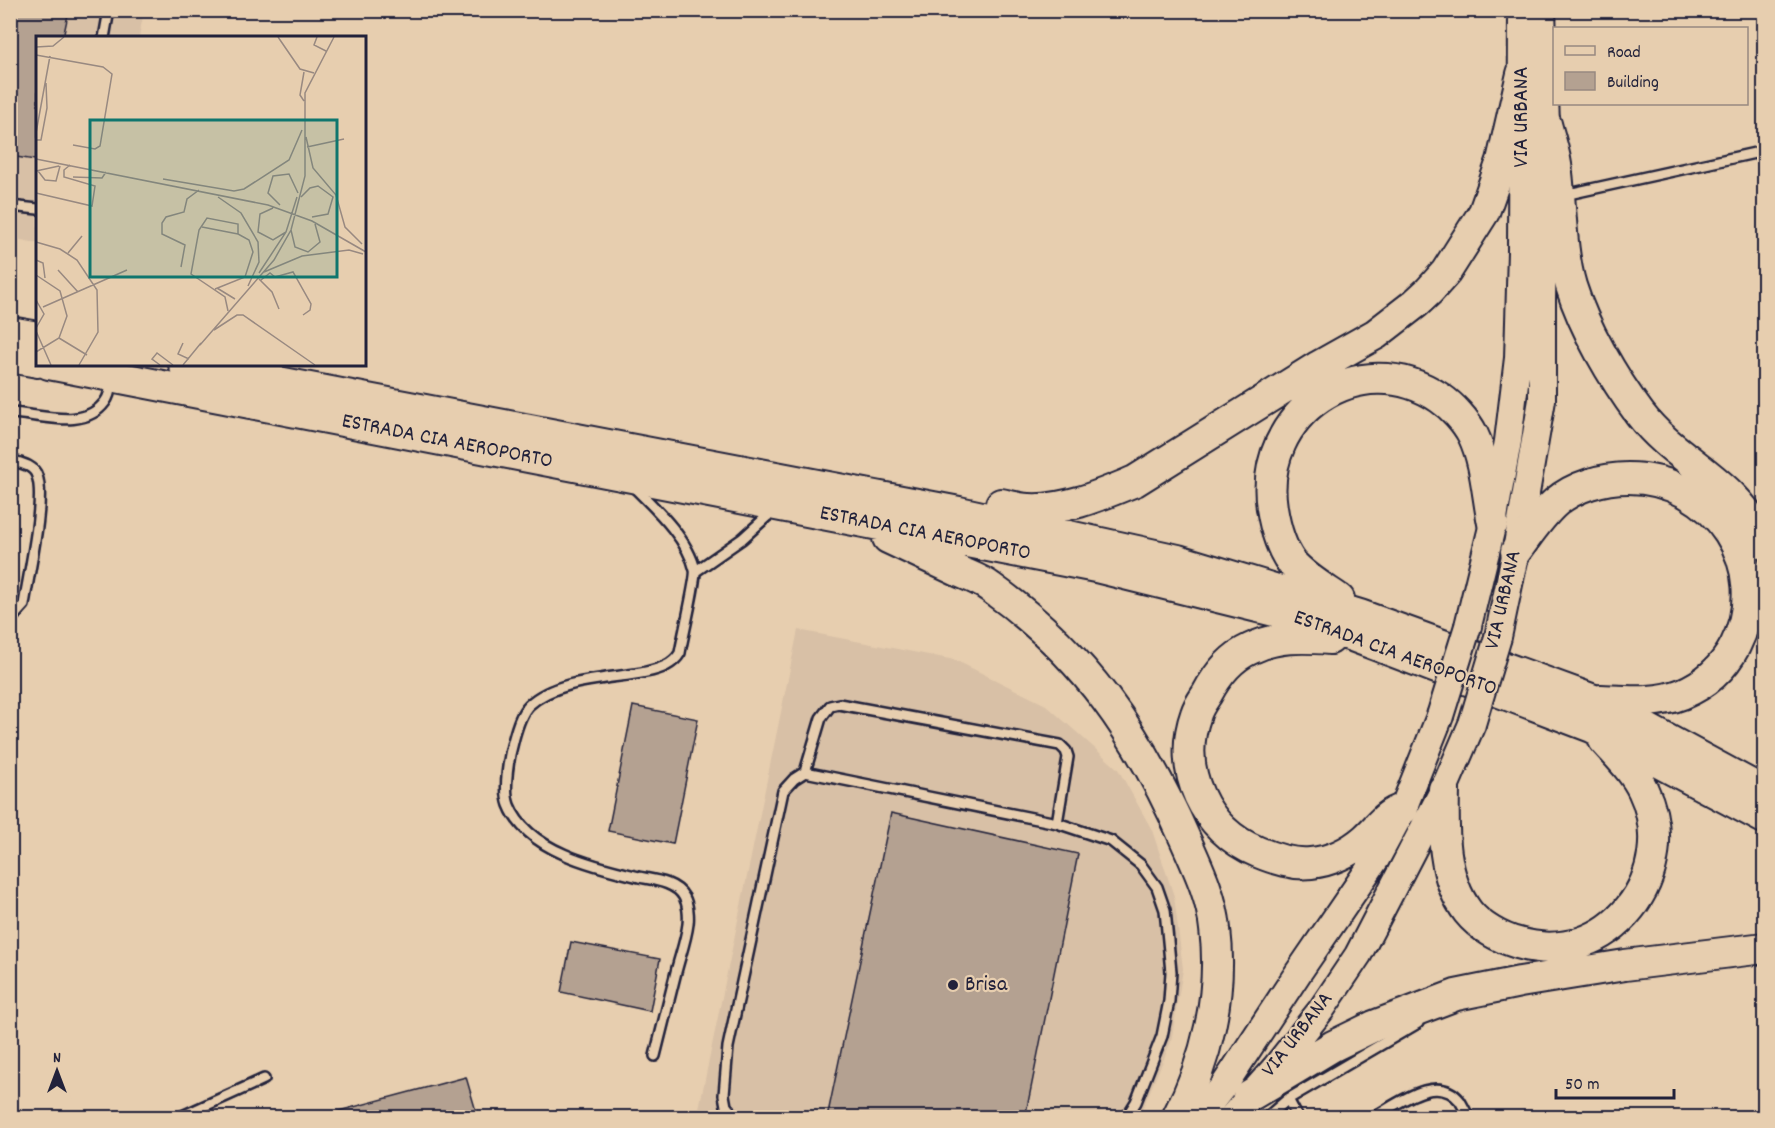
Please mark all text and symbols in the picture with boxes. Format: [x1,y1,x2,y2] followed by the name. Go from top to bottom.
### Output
[1553,27,1748,105] legend
[36,36,366,366] inset map
[1607,41,1641,66] text: Road
[1507,66,1538,168] street label: VIA URBANA
[1607,71,1659,96] text: Building
[339,406,555,478] street label: ESTRADA CIA AEROPORTO
[817,498,1033,570] street label: ESTRADA CIA AEROPORTO
[1478,547,1530,653] street label: VIA URBANA
[1289,603,1501,705] street label: ESTRADA CIA AEROPORTO
[965,970,1008,1001] place label: Brisa
[946,978,960,992] marker: Brisa
[1255,986,1341,1084] street label: VIA URBANA
[27,1041,87,1101] north arrow
[53,1047,61,1070] text: N
[1556,1062,1674,1100] scale bar
[1565,1073,1600,1098] text: 50 m

